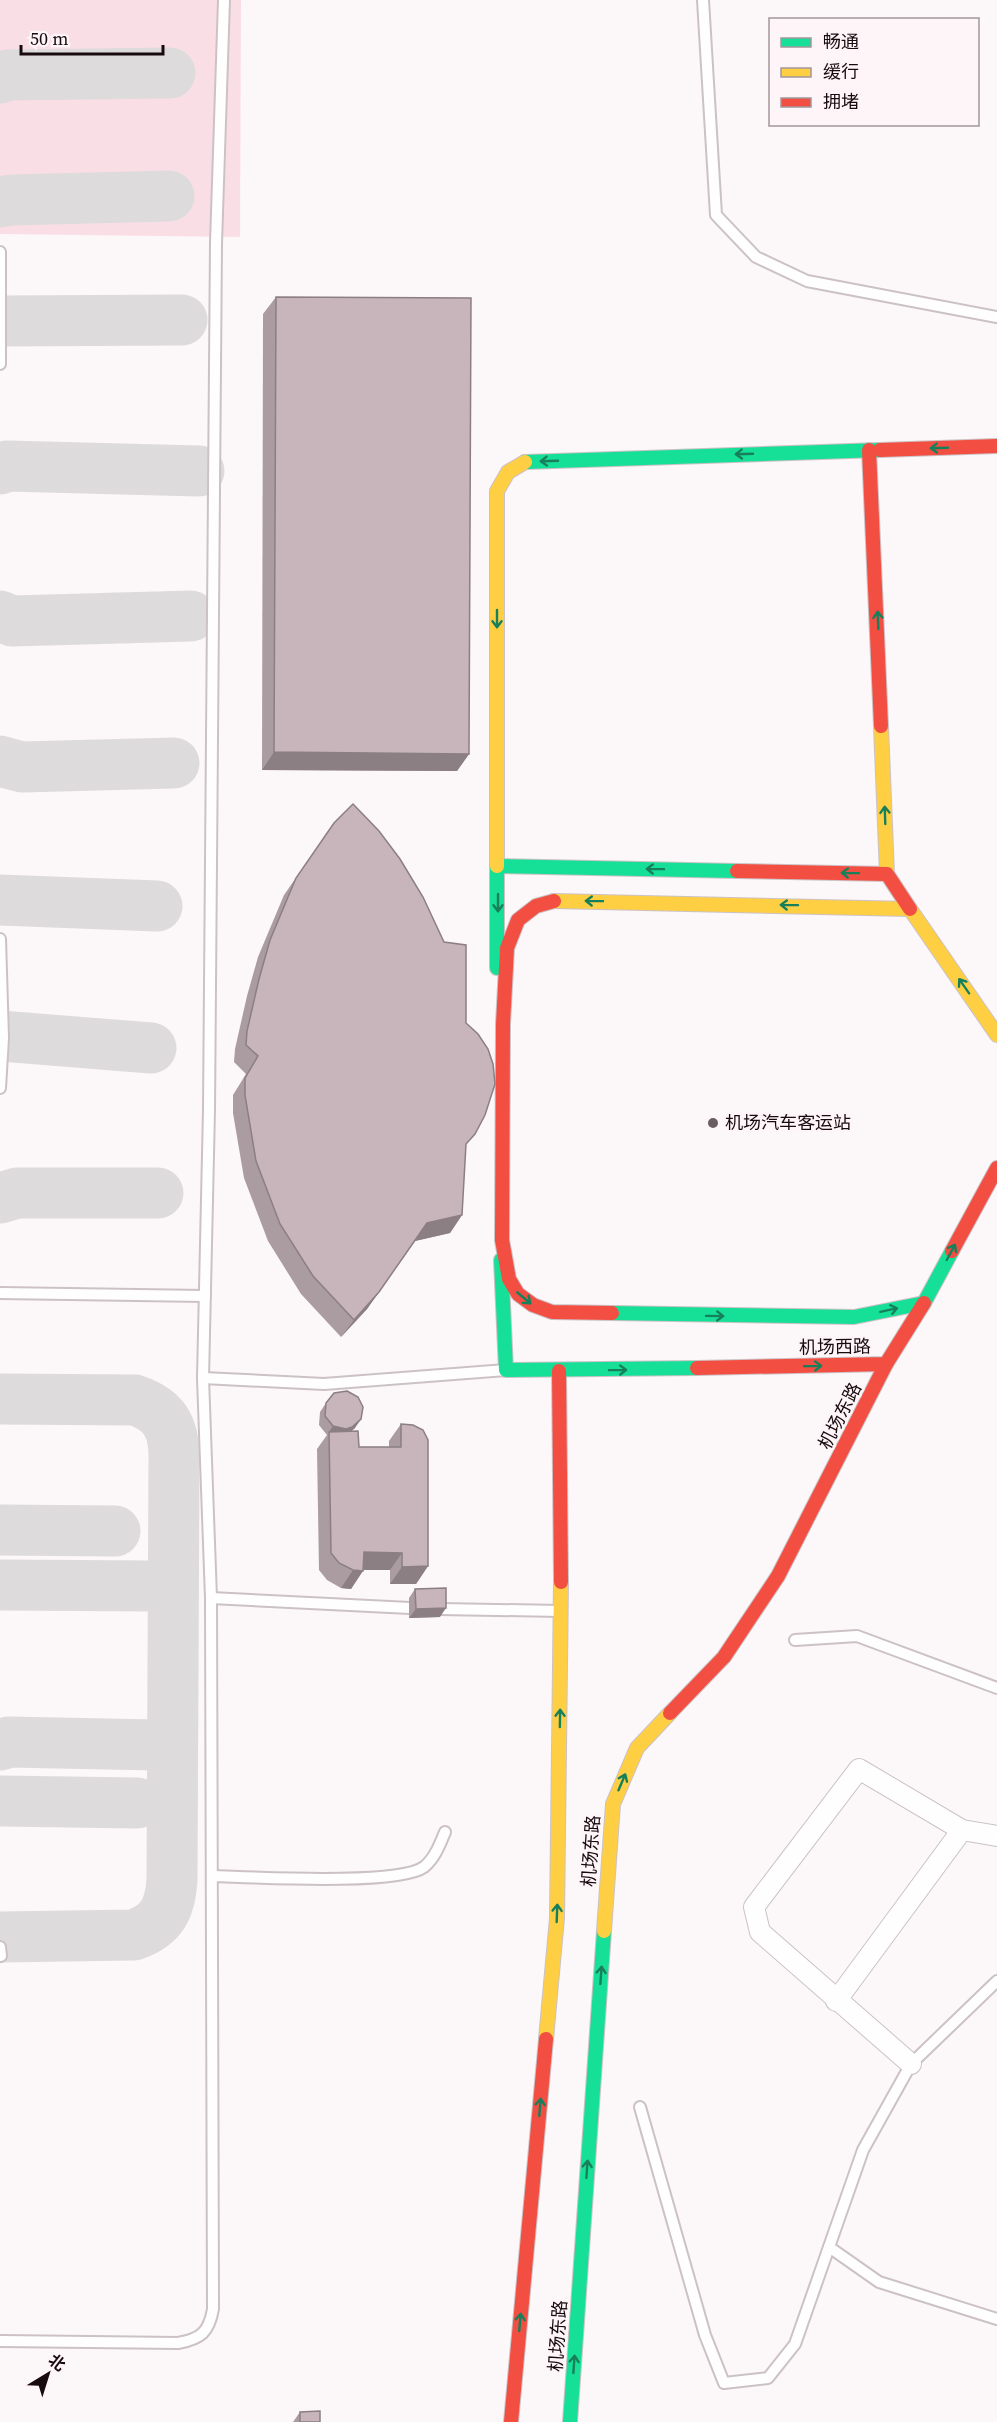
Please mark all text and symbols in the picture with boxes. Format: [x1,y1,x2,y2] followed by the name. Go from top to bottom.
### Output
[21,18,164,56] scale bar
[769,18,979,126] legend
[30,26,68,51] text: 50 m
[823,29,859,54] text: 畅通
[823,59,859,84] text: 缓行
[823,89,859,114] text: 拥堵
[929,442,949,454] one-way arrow
[734,449,754,460] one-way arrow
[539,455,559,466] one-way arrow
[491,609,503,629] one-way arrow
[872,611,883,631] one-way arrow
[879,806,891,826] one-way arrow
[645,863,665,875] one-way arrow
[840,867,860,879] one-way arrow
[492,892,504,912] one-way arrow
[584,895,604,906] one-way arrow
[779,899,799,911] one-way arrow
[958,979,970,995] one-way arrow
[725,1110,851,1135] place label: 机场汽车客运站
[706,1116,720,1130] marker: 机场汽车客运站
[946,1243,957,1261] one-way arrow
[516,1291,532,1304] one-way arrow
[879,1304,898,1315] one-way arrow
[705,1310,725,1322] one-way arrow
[799,1333,871,1360] street label: 机场西路
[802,1360,822,1372] one-way arrow
[607,1364,627,1376] one-way arrow
[812,1378,867,1454] street label: 机场东路
[554,1708,566,1728] one-way arrow
[617,1773,628,1792] one-way arrow
[576,1814,605,1888] street label: 机场东路
[551,1903,562,1923] one-way arrow
[596,1965,607,1985] one-way arrow
[535,2097,546,2117] one-way arrow
[582,2160,593,2180] one-way arrow
[543,2299,572,2373] street label: 机场东路
[515,2312,526,2332] one-way arrow
[18,2344,78,2404] north arrow
[44,2349,70,2376] text: 北
[569,2354,580,2374] one-way arrow

